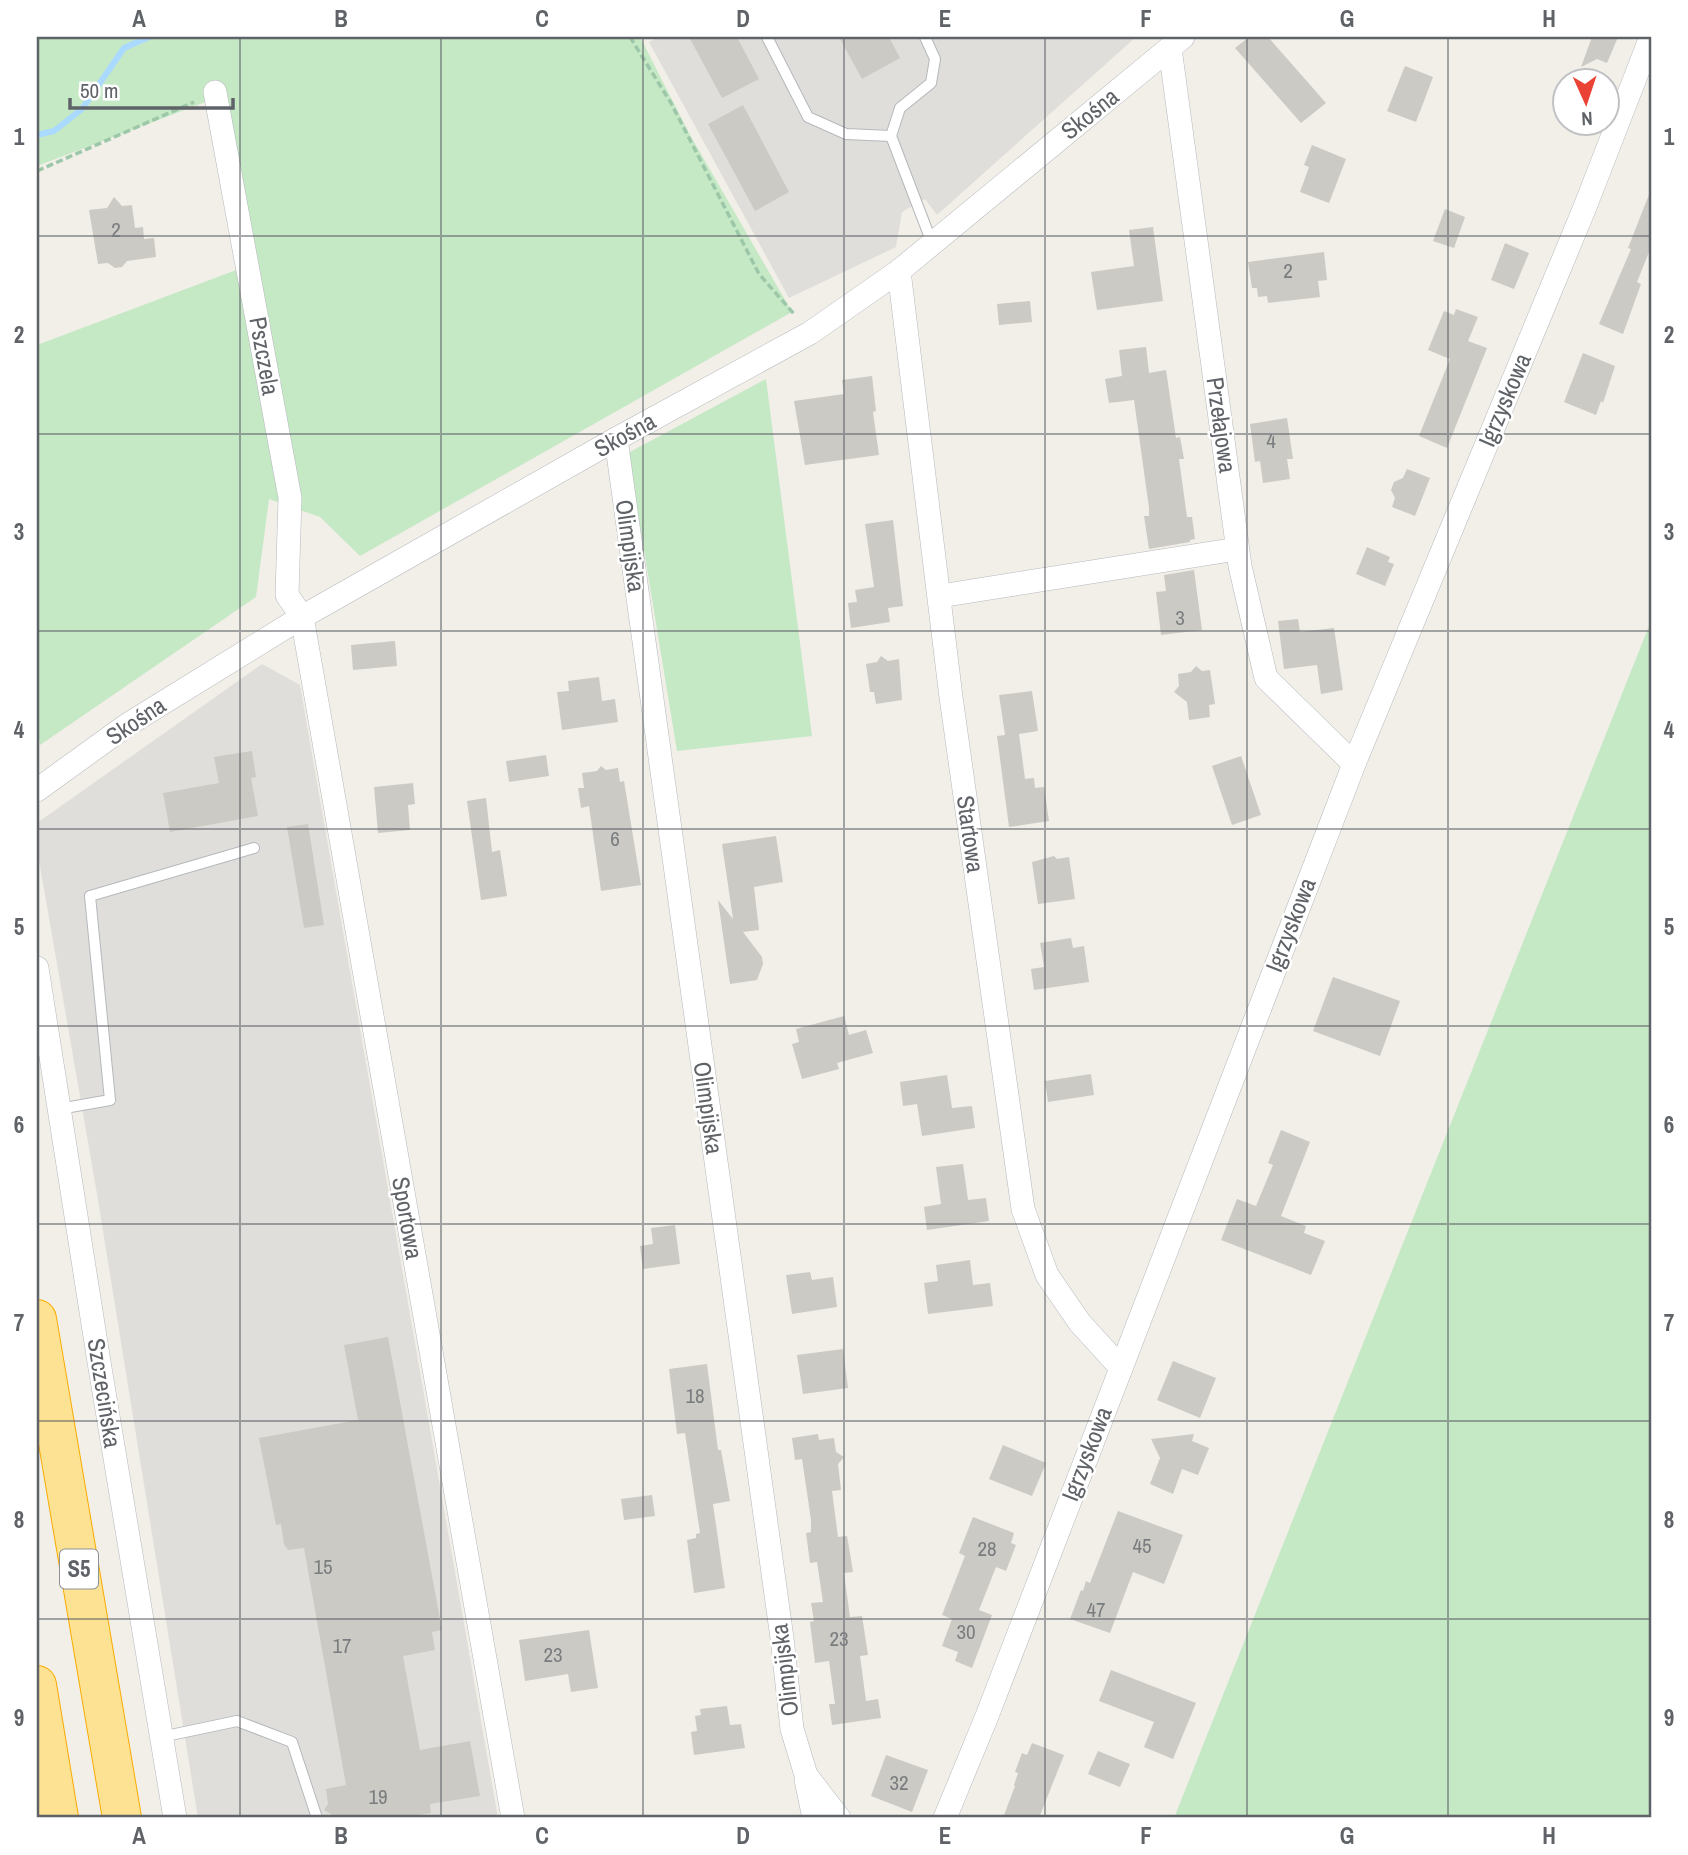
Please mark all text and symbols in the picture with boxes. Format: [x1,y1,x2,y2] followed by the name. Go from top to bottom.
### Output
[132,3,146,34] text: A
[334,3,348,34] text: B
[535,3,549,34] text: C
[736,3,750,34] text: D
[939,3,951,34] text: E
[1140,3,1152,34] text: F
[1340,3,1354,34] text: G
[1542,3,1556,34] text: H
[70,66,233,110] scale bar
[1552,66,1622,136] north arrow
[80,76,118,105] text: 50 m
[1054,80,1125,146] street label: Skośna
[1581,106,1593,132] text: N
[14,121,25,152] text: 1
[1664,121,1675,152] text: 1
[111,215,121,244] house number: 2
[1283,256,1293,285] house number: 2
[242,314,288,397] street label: Pszczela
[14,319,24,350] text: 2
[1664,319,1674,350] text: 2
[1470,348,1538,451] street label: Igrzyskowa
[1199,375,1245,475] street label: Przełajowa
[588,404,661,464] street label: Skośna
[1266,426,1276,455] house number: 4
[609,498,653,594] street label: Olimpijska
[14,516,24,547] text: 3
[1664,516,1674,547] text: 3
[1175,603,1185,632] house number: 3
[99,689,172,752] street label: Skośna
[14,714,25,745] text: 4
[1664,714,1675,745] text: 4
[950,793,992,875] street label: Startowa
[610,824,620,853] house number: 6
[1257,873,1323,976] street label: Igrzyskowa
[14,911,24,942] text: 5
[1664,911,1674,942] text: 5
[687,1060,731,1156] street label: Olimpijska
[14,1109,24,1140] text: 6
[1664,1109,1674,1140] text: 6
[385,1174,431,1262] street label: Sportowa
[14,1307,24,1338] text: 7
[1664,1307,1674,1338] text: 7
[81,1336,129,1450] street label: Szczecińska
[685,1381,705,1410] house number: 18
[1053,1402,1119,1505] street label: Igrzyskowa
[14,1504,24,1535] text: 8
[1664,1504,1674,1535] text: 8
[1132,1531,1152,1560] house number: 45
[977,1534,997,1563] house number: 28
[60,1550,98,1588] road number: S5
[313,1552,333,1581] house number: 15
[1086,1595,1106,1624] house number: 47
[956,1617,976,1646] house number: 30
[762,1622,806,1718] street label: Olimpijska
[829,1624,849,1653] house number: 23
[332,1631,352,1660] house number: 17
[543,1640,563,1669] house number: 23
[14,1702,24,1733] text: 9
[1664,1702,1674,1733] text: 9
[889,1768,909,1797] house number: 32
[368,1782,388,1811] house number: 19
[132,1820,146,1851] text: A
[334,1820,348,1851] text: B
[535,1820,549,1851] text: C
[736,1820,750,1851] text: D
[939,1820,951,1851] text: E
[1140,1820,1152,1851] text: F
[1340,1820,1354,1851] text: G
[1542,1820,1556,1851] text: H

